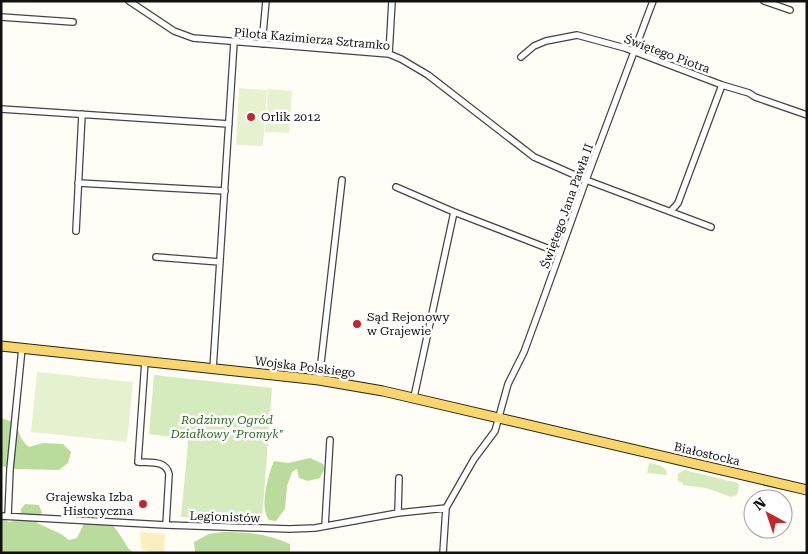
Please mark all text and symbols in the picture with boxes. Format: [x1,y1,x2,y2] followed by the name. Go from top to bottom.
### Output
[233,25,391,53] street label: Pilota Kazimierza Sztramko
[622,32,712,76] street label: Świętego Piotra
[261,110,321,124] place label: Orlik 2012
[245,111,257,123] marker: Orlik 2012
[538,142,596,270] street label: Świętego Jana Pawła II
[367,310,450,338] place label: Sąd Rejonowy w Grajewie
[351,318,363,330] marker: Sąd Rejonowy w Grajewie
[254,354,356,380] street label: Wojska Polskiego
[169,413,284,441] park label: Rodzinny Ogród Działkowy "Promyk"
[673,440,742,469] street label: Białostocka
[743,489,793,539] north arrow
[46,490,133,518] place label: Grajewska Izba Historyczna
[750,494,769,514] text: N
[137,498,149,510] marker: Grajewska Izba Historyczna
[189,509,261,525] street label: Legionistów

